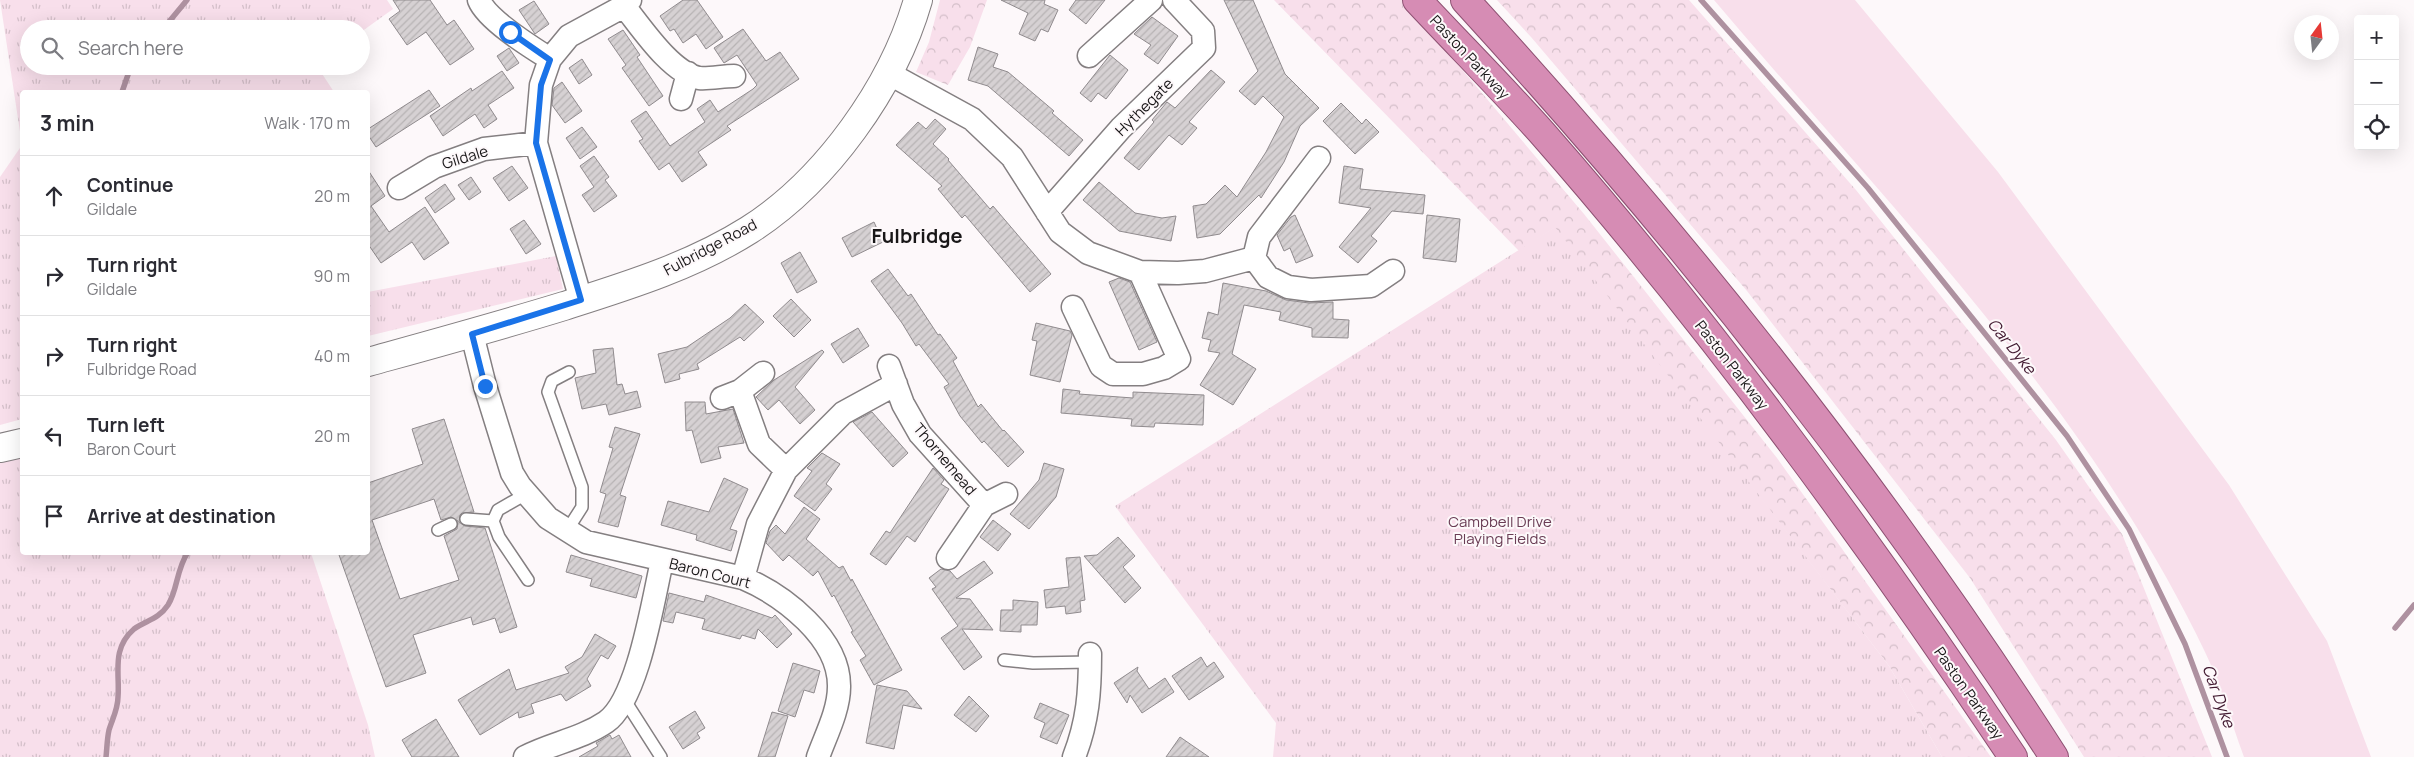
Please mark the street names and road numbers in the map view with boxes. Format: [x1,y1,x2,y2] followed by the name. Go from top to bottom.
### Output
[1425,10,1515,104] street label: Paston Parkway
[1110,73,1178,141] street label: Hythegate
[439,140,491,174] street label: Gildale
[660,214,760,280] street label: Fulbridge Road
[1690,316,1774,414] street label: Paston Parkway
[909,419,981,499] street label: Thornemead
[667,553,753,593] street label: Baron Court
[1929,643,2009,743] street label: Paston Parkway

